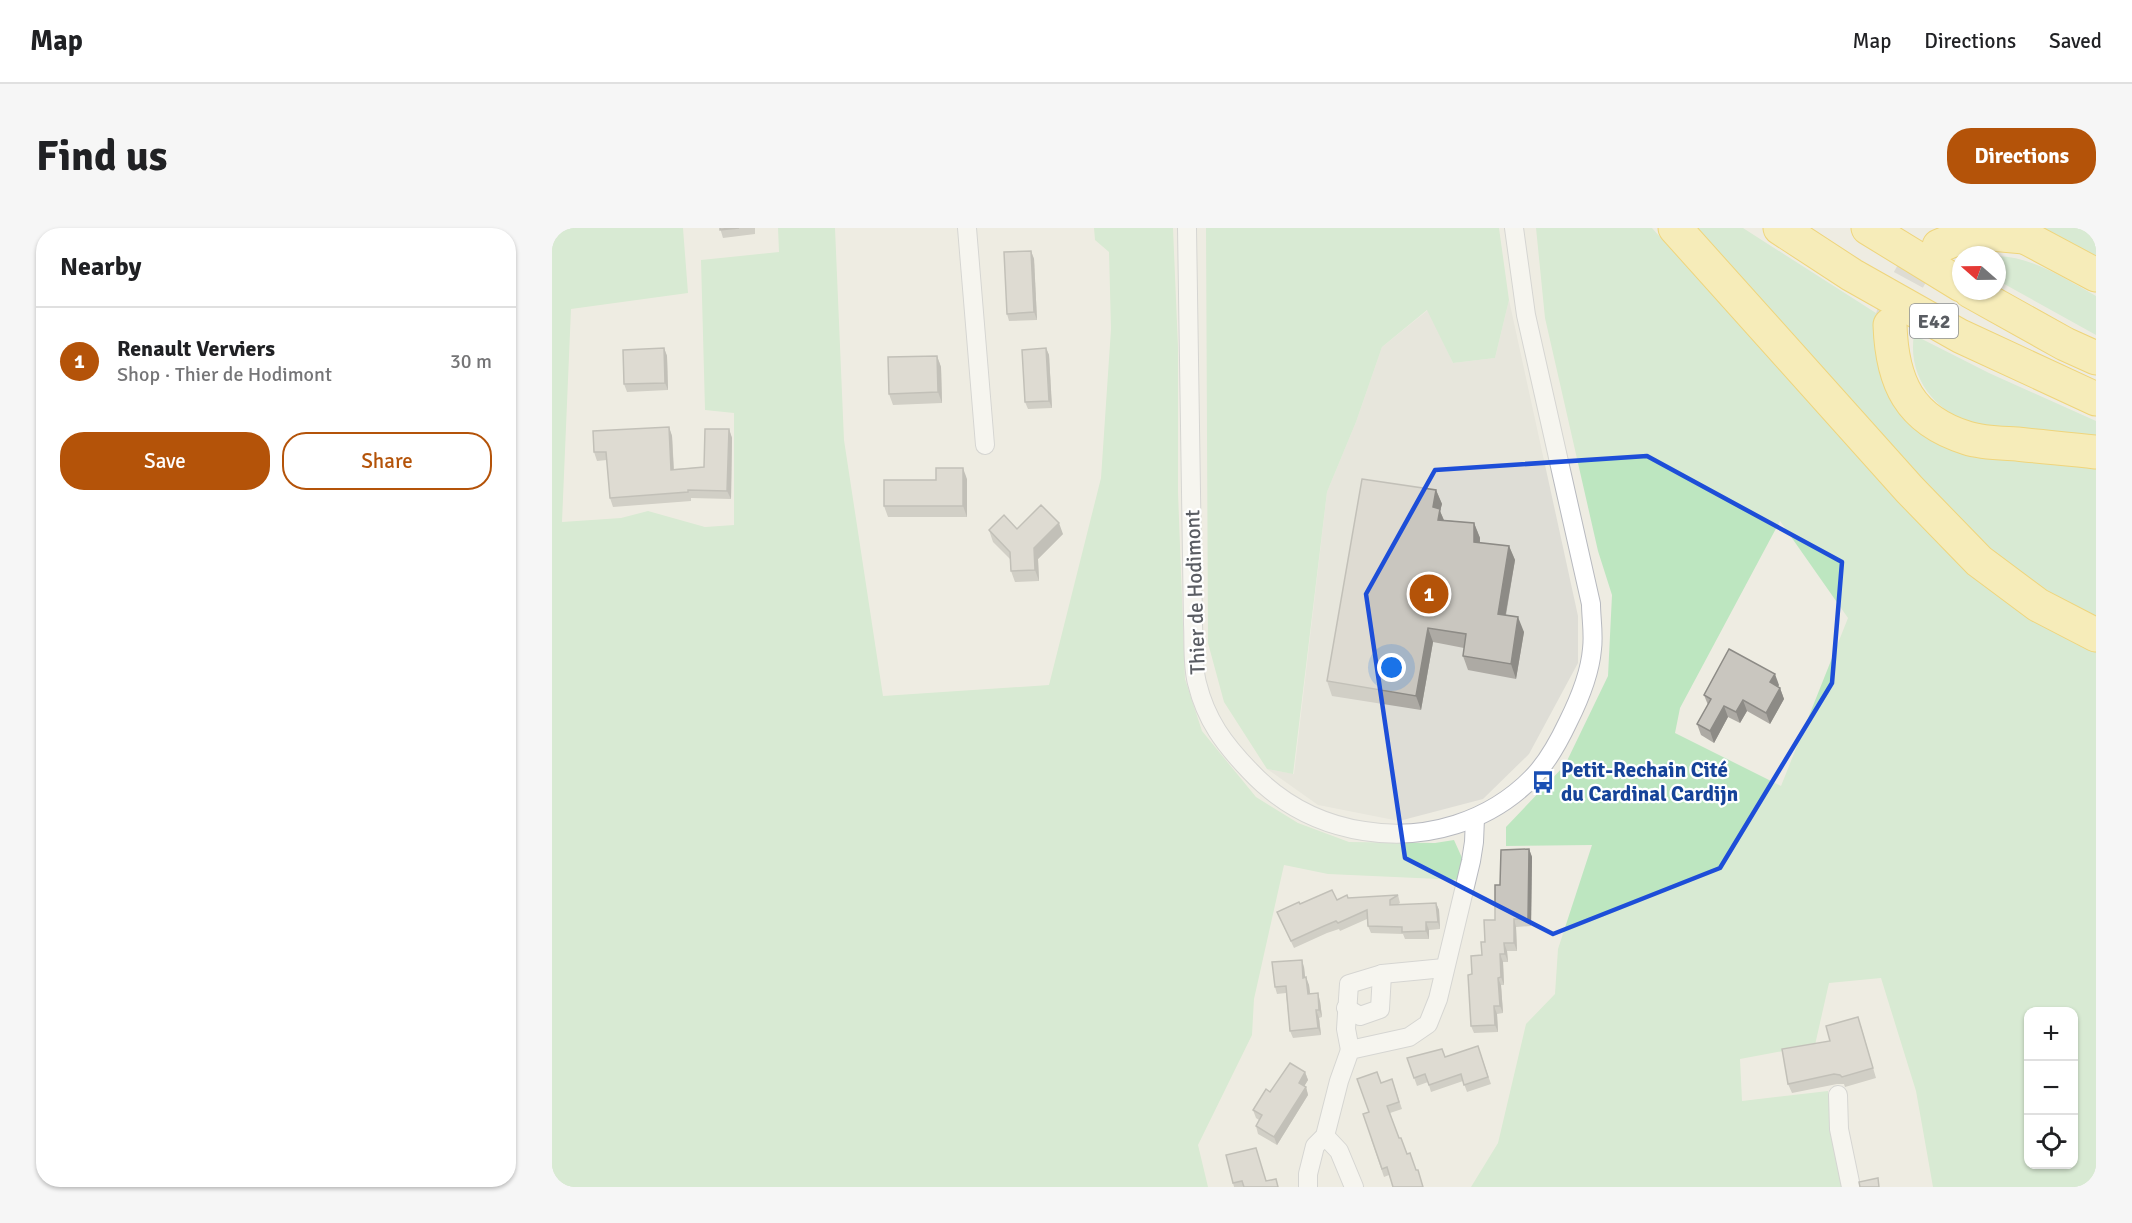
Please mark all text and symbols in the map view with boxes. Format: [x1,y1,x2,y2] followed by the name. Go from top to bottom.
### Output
[30,24,83,58] text: Map
[1853,28,1891,54] text: Map
[1924,28,2016,54] text: Directions
[2049,28,2102,54] text: Saved
[1947,128,2096,184] button: Directions
[36,131,167,182] text: Find us
[1952,246,2006,300] north arrow
[60,251,141,283] text: Nearby
[1910,304,1958,338] road number: E42
[117,335,275,362] text: Renault Verviers
[74,349,85,374] text: 1
[450,349,492,374] text: 30 m
[117,362,332,387] text: Shop · Thier de Hodimont
[60,432,270,490] button: Save
[282,432,492,490] button: Share
[1179,509,1211,675] street label: Thier de Hodimont
[1410,572,1448,616] pin: 1
[1377,653,1406,682] your location
[1561,757,1738,807] place label: Petit-Rechain Cité du Cardinal Cardijn
[1530,769,1556,795] bus stop icon: Petit-Rechain Cité du Cardinal Cardijn
[2024,1007,2078,1169] map controls
[2024,1007,2078,1061] button: +
[2024,1061,2078,1115] button: −
[2024,1115,2078,1169] button: locate

